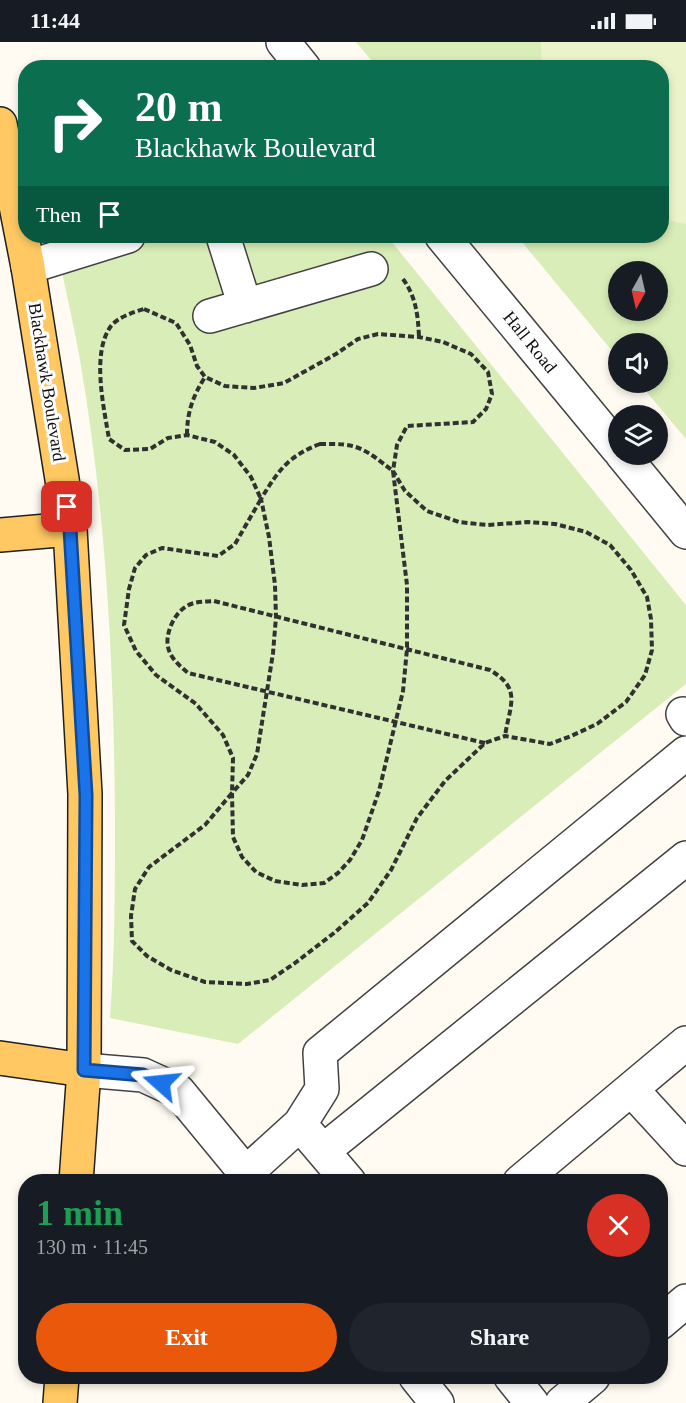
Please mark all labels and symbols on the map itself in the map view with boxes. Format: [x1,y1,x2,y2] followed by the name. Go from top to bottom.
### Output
[608,261,668,321] north arrow
[25,301,69,463] street label: Blackhawk Boulevard
[499,307,561,377] street label: Hall Road
[41,481,92,532] pin
[129,1051,193,1115] position arrow

